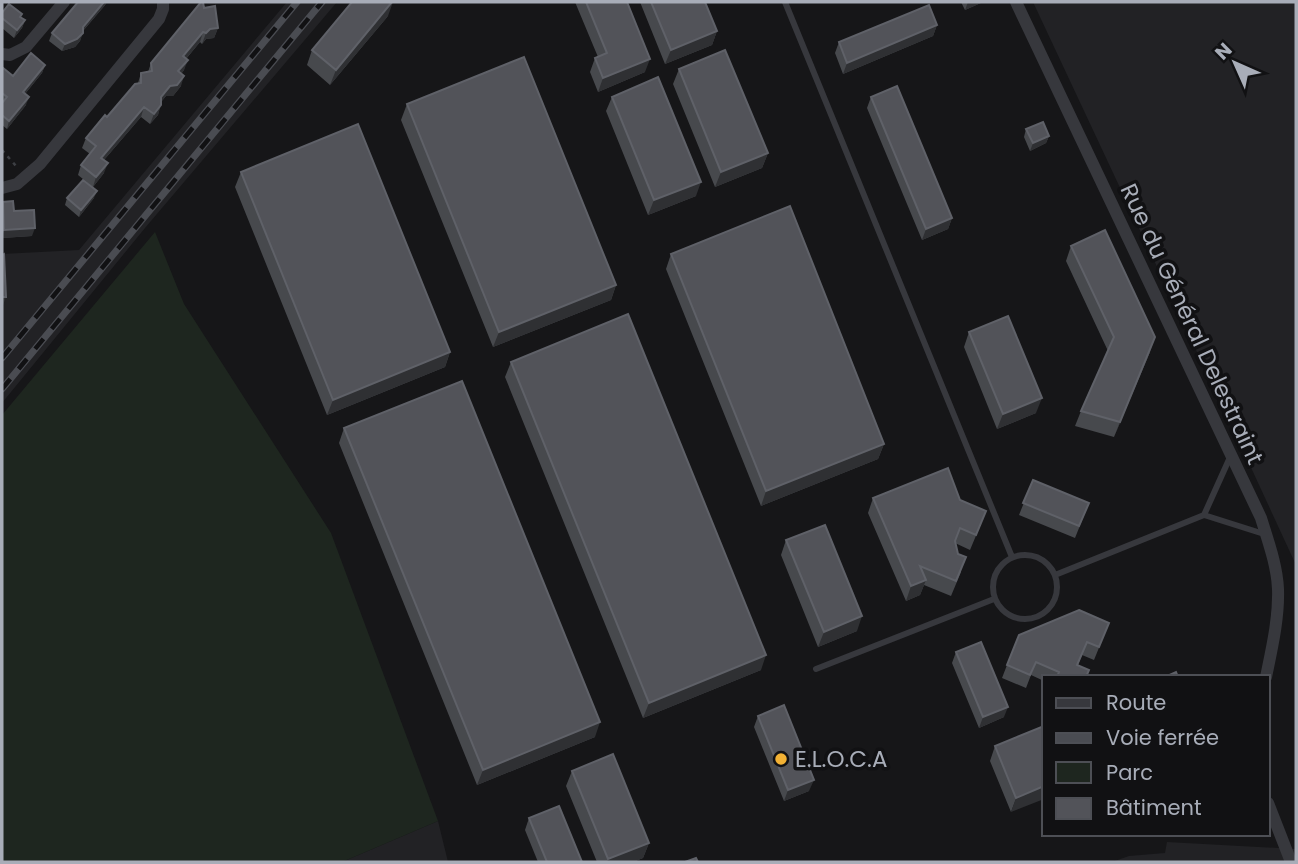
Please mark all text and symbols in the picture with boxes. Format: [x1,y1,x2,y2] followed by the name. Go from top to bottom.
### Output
[1200,28,1270,98] north arrow
[1209,37,1238,66] text: N
[1113,178,1271,470] street label: Rue du Général Delestraint
[1042,675,1270,836] legend
[1106,688,1166,717] text: Route
[1106,723,1219,752] text: Voie ferrée
[795,743,887,775] place label: E.L.O.C.A
[773,751,789,767] marker: E.L.O.C.A
[1106,758,1153,787] text: Parc
[1106,793,1202,822] text: Bâtiment

